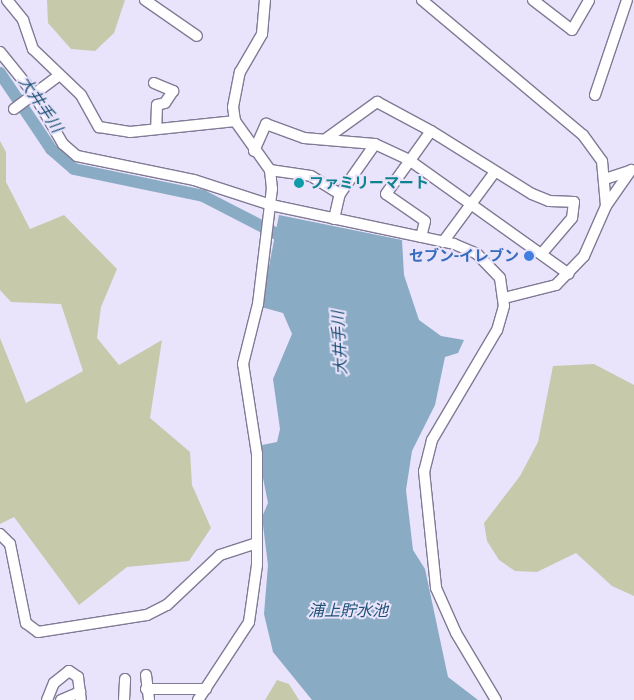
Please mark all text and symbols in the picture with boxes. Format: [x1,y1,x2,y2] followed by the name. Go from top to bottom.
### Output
[15,72,67,136] water label: 大井手川
[309,174,429,192] place label: ファミリーマート
[293,177,305,189] marker: ファミリーマート
[409,247,519,265] place label: セブン-イレブン
[523,250,535,262] marker: セブン-イレブン
[328,311,350,375] water label: 大井手川
[308,600,388,620] water label: 浦上貯水池

